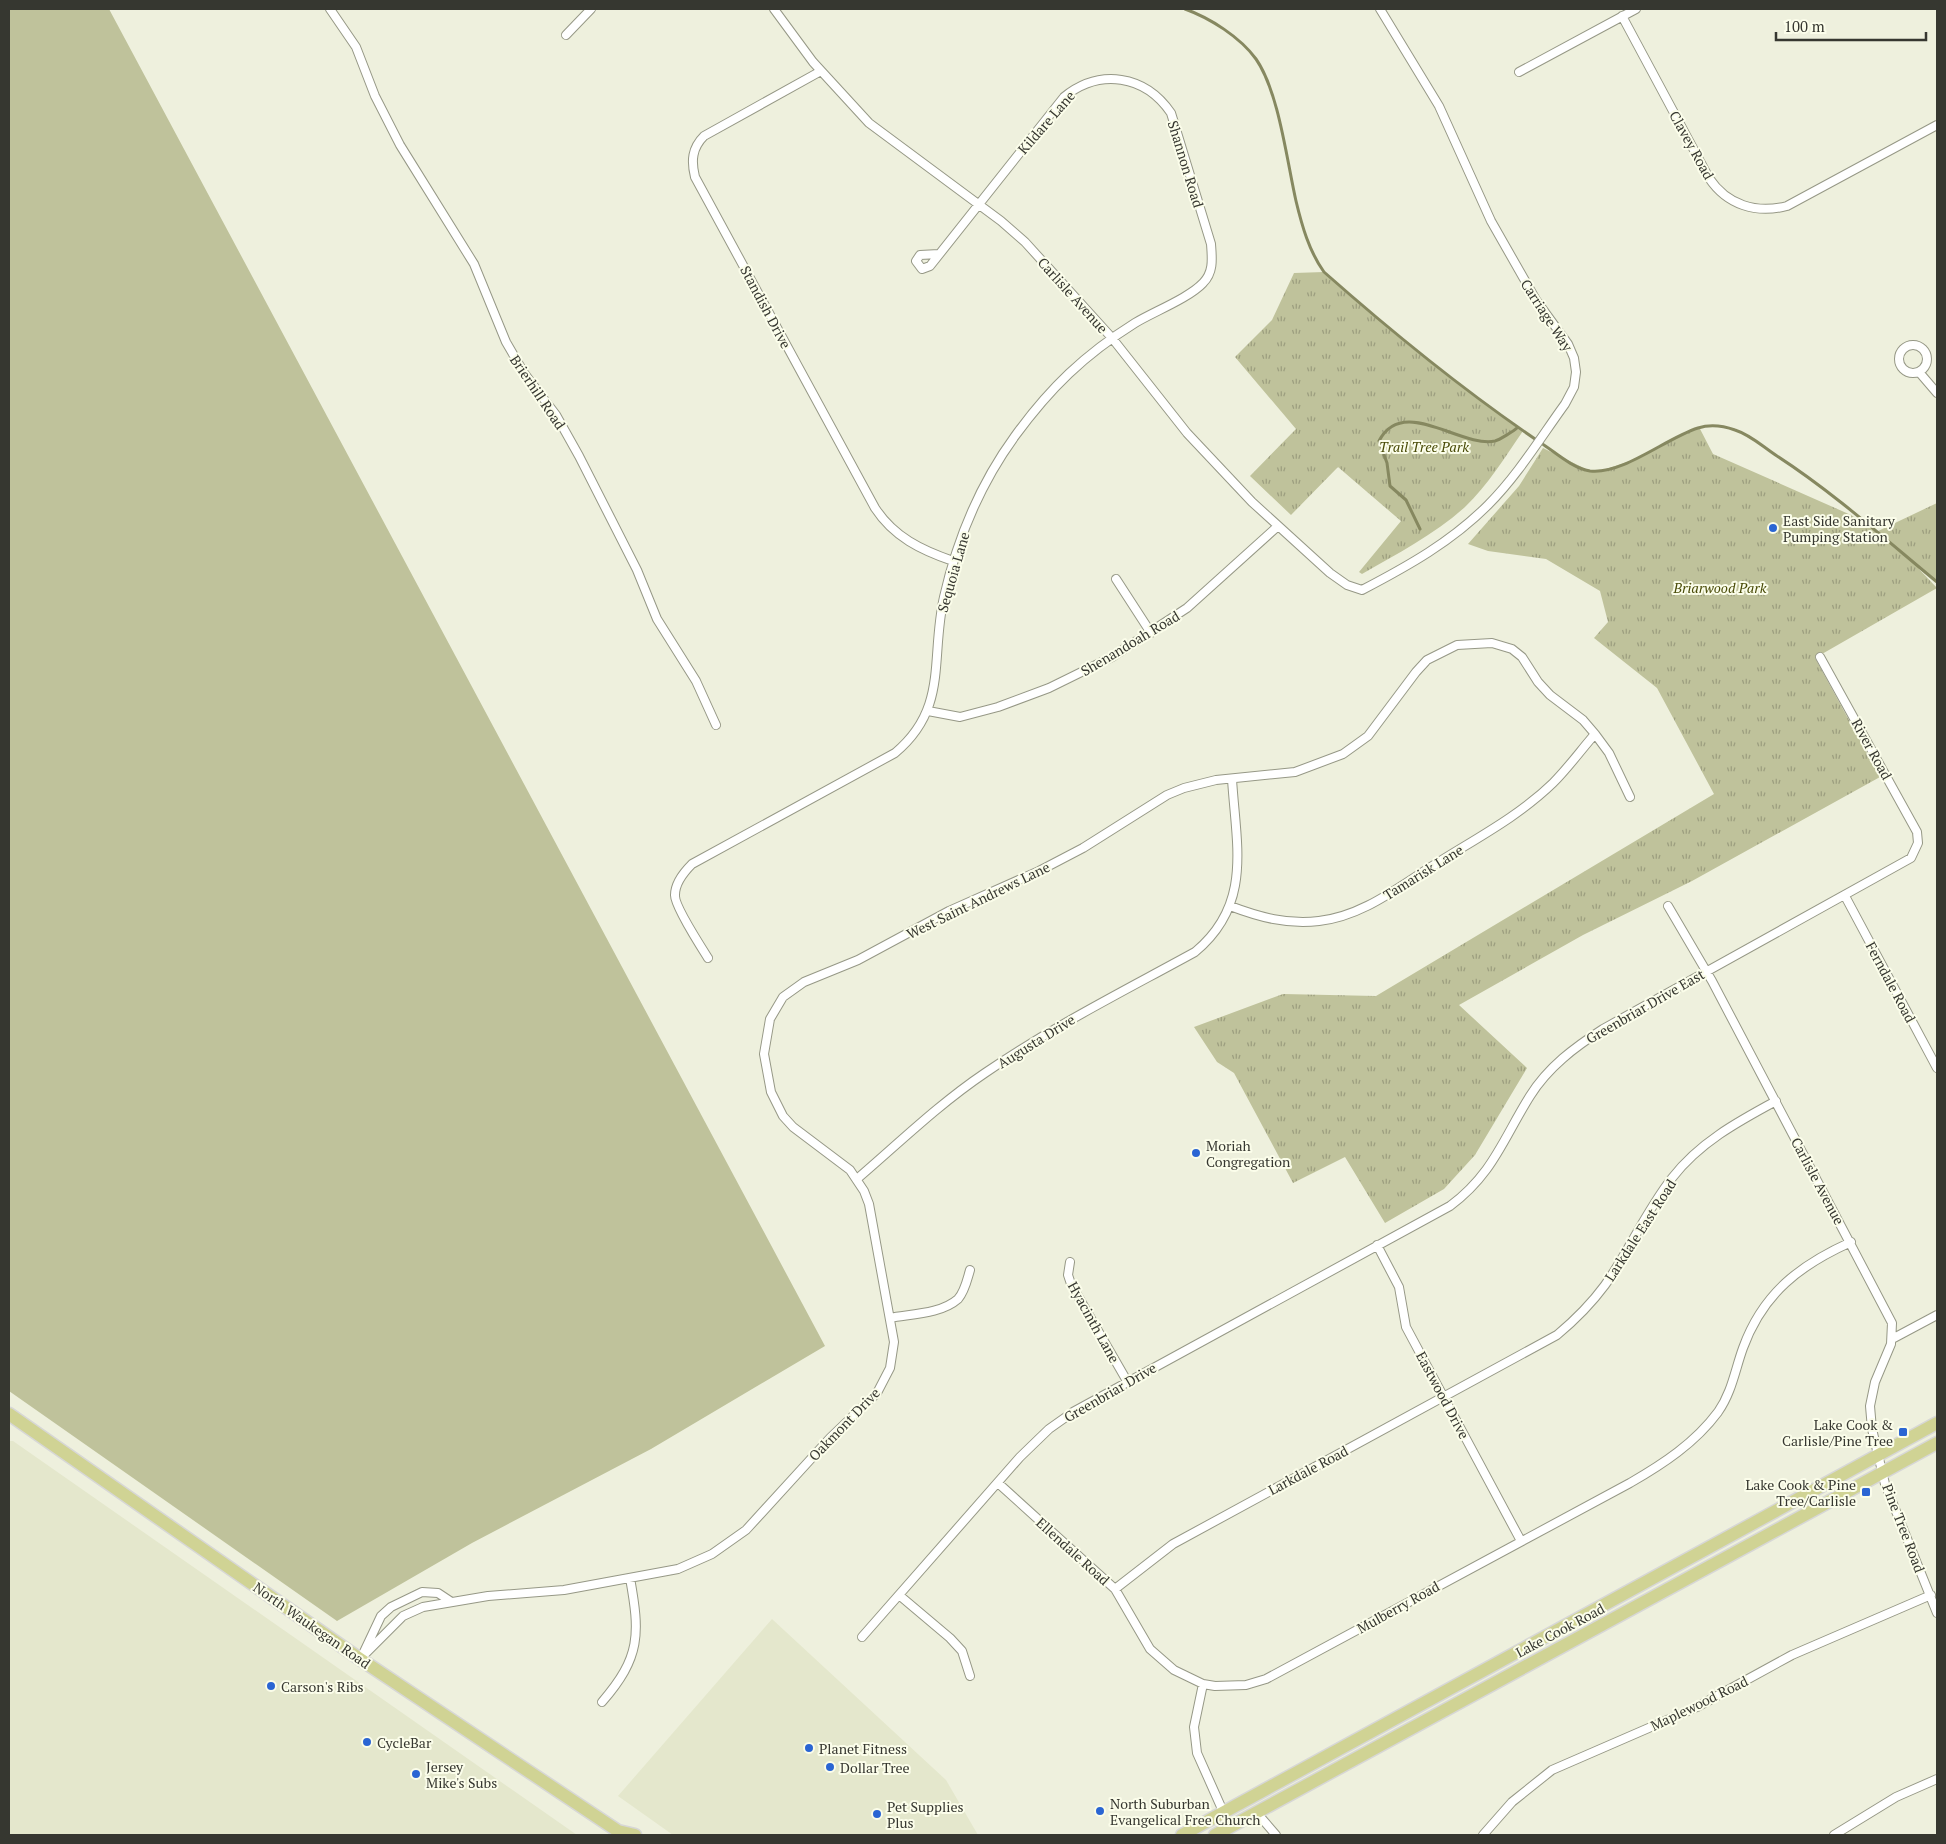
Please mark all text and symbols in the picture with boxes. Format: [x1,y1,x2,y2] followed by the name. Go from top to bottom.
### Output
[1776,10,1926,42] scale bar
[1784,16,1825,36] text: 100 m
[1013,86,1079,158] street label: Kildare Lane
[1665,107,1719,183] street label: Clavey Road
[1164,118,1208,210] street label: Shannon Road
[1034,253,1112,337] street label: Carlisle Avenue
[736,262,796,352] street label: Standish Drive
[1517,275,1578,355] street label: Carriage Way
[506,351,570,433] street label: Brierhill Road
[1379,437,1469,456] park label: Trail Tree Park
[1783,511,1896,546] place label: East Side Sanitary Pumping Station
[1767,522,1779,534] marker: East Side Sanitary Pumping Station
[932,530,974,614] street label: Sequoia Lane
[1673,578,1767,597] park label: Briarwood Park
[1077,606,1183,680] street label: Shenandoah Road
[1847,715,1897,783] street label: River Road
[1379,840,1467,904] street label: Tamarisk Lane
[903,857,1053,943] street label: West Saint Andrews Lane
[1862,938,1920,1026] street label: Ferndale Road
[1582,964,1708,1048] street label: Greenbriar Drive East
[994,1010,1078,1072] street label: Augusta Drive
[1787,1134,1849,1228] street label: Carlisle Avenue
[1206,1136,1291,1171] place label: Moriah Congregation
[1190,1147,1202,1159] marker: Moriah Congregation
[1600,1175,1680,1285] street label: Larkdale East Road
[1064,1278,1124,1366] street label: Hyacinth Lane
[1412,1348,1474,1442] street label: Eastwood Drive
[1060,1358,1160,1426] street label: Greenbriar Drive
[804,1383,884,1465] street label: Oakmont Drive
[1782,1415,1893,1450] place label: Lake Cook & Carlisle/Pine Tree
[1897,1426,1909,1438] marker: Lake Cook & Carlisle/Pine Tree
[1265,1441,1352,1499] street label: Larkdale Road
[1745,1475,1856,1510] place label: Lake Cook & Pine Tree/Carlisle
[1878,1481,1930,1575] street label: Pine Tree Road
[1860,1486,1872,1498] marker: Lake Cook & Pine Tree/Carlisle
[1032,1513,1114,1589] street label: Ellendale Road
[1353,1576,1443,1638] street label: Mulberry Road
[250,1577,375,1673] street label: North Waukegan Road
[1512,1598,1608,1661] street label: Lake Cook Road
[1647,1671,1751,1735] street label: Maplewood Road
[281,1677,364,1696] place label: Carson's Ribs
[265,1680,277,1692] marker: Carson's Ribs
[377,1733,432,1752] place label: CycleBar
[361,1736,373,1748] marker: CycleBar
[819,1739,907,1758] place label: Planet Fitness
[803,1742,815,1754] marker: Planet Fitness
[426,1757,497,1792] place label: Jersey Mike's Subs
[840,1758,910,1777] place label: Dollar Tree
[824,1761,836,1773] marker: Dollar Tree
[410,1768,422,1780] marker: Jersey Mike's Subs
[1110,1794,1261,1829] place label: North Suburban Evangelical Free Church
[887,1797,963,1832] place label: Pet Supplies Plus
[1094,1805,1106,1817] marker: North Suburban Evangelical Free Church
[871,1808,883,1820] marker: Pet Supplies Plus

